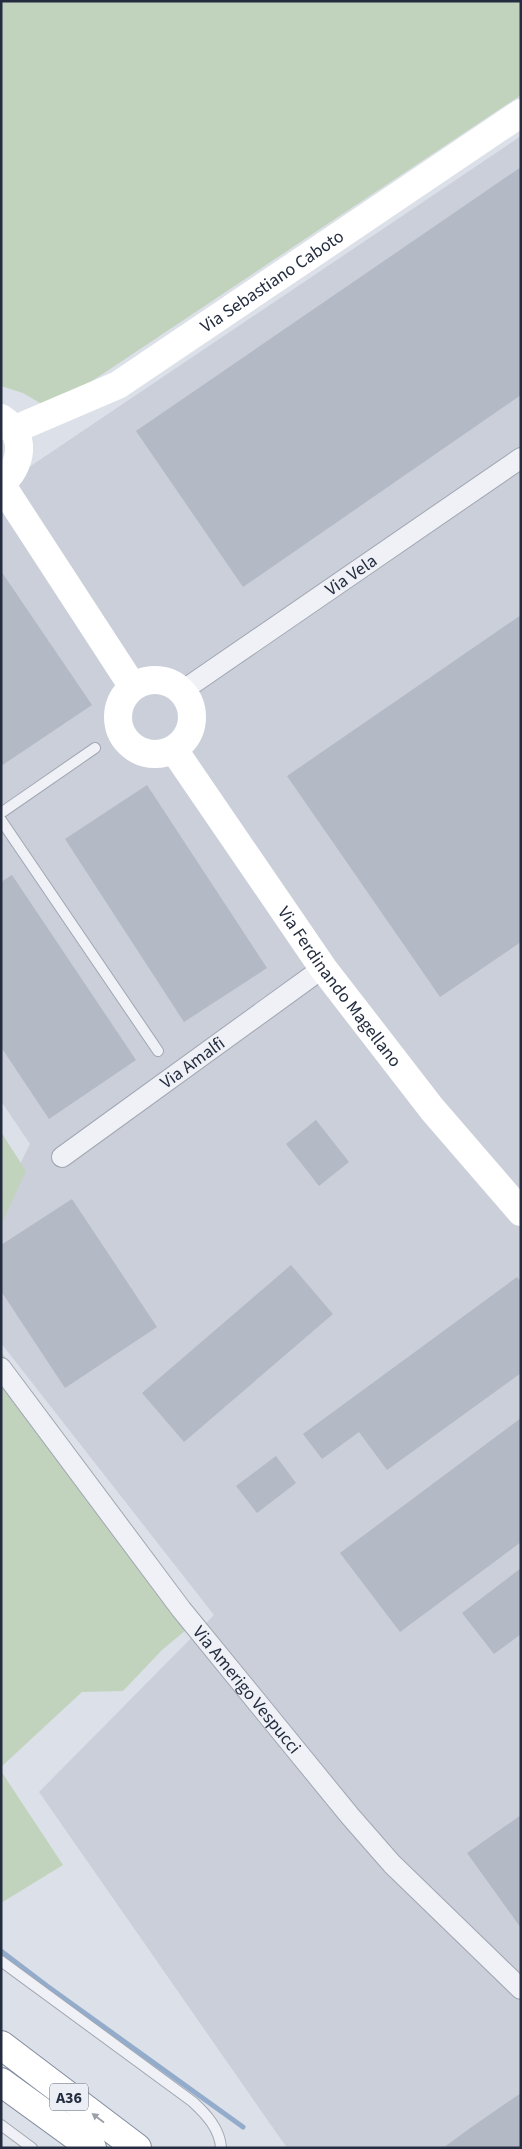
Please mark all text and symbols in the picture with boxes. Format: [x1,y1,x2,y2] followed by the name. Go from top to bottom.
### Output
[196,224,349,339] street label: Via Sebastiano Caboto
[320,549,382,602] street label: Via Vela
[271,902,407,1073] street label: Via Ferdinando Magellano
[155,1031,230,1095] street label: Via Amalfi
[187,1621,306,1759] street label: Via Amerigo Vespucci
[50,2084,88,2110] road number: A36
[92,2113,105,2124] one-way arrow

